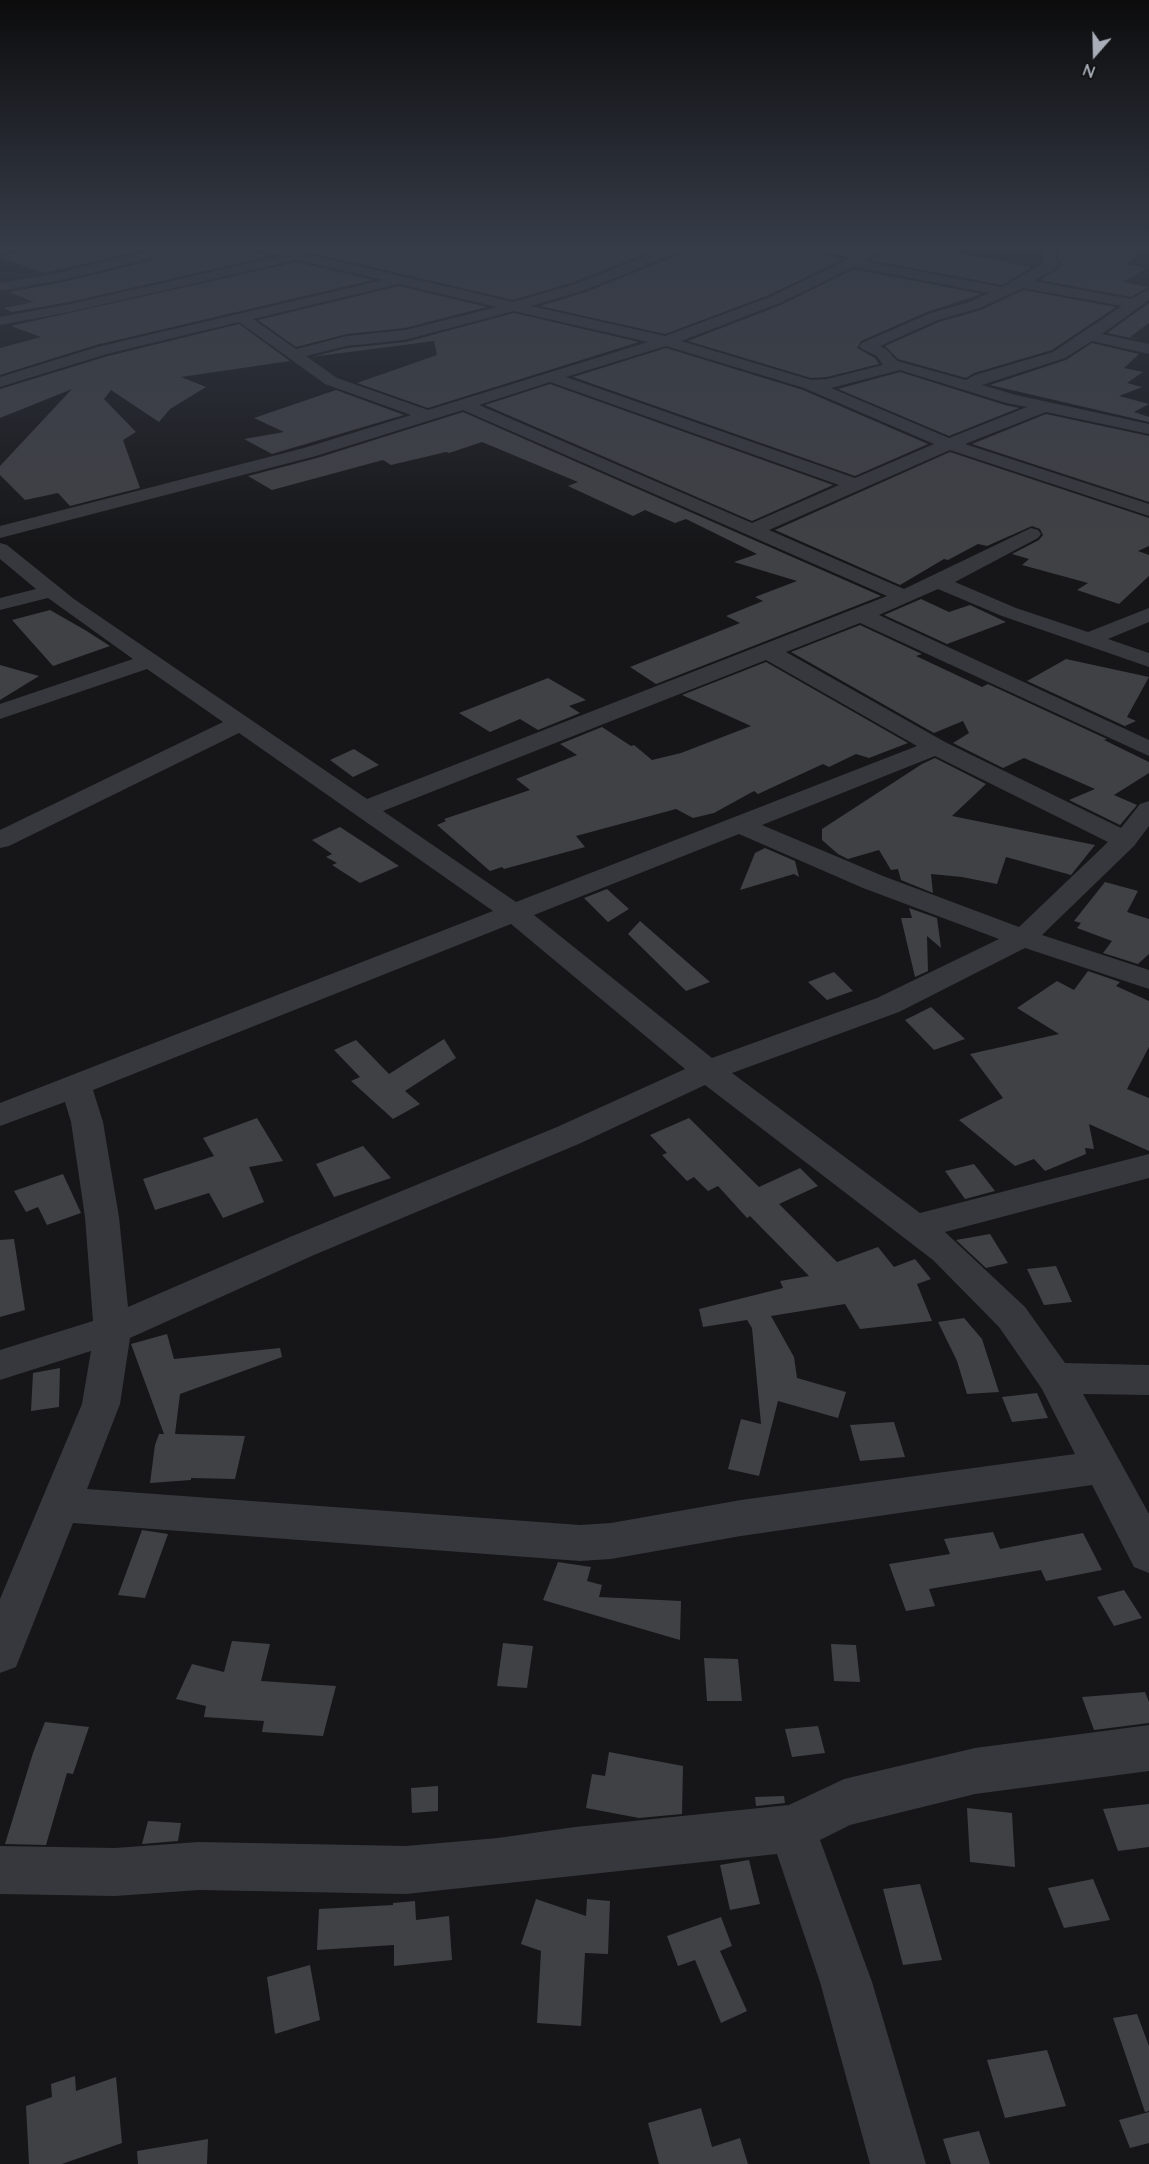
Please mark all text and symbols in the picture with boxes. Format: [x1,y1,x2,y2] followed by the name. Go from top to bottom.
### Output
[1065,24,1125,84] north arrow
[1080,60,1098,82] text: N

